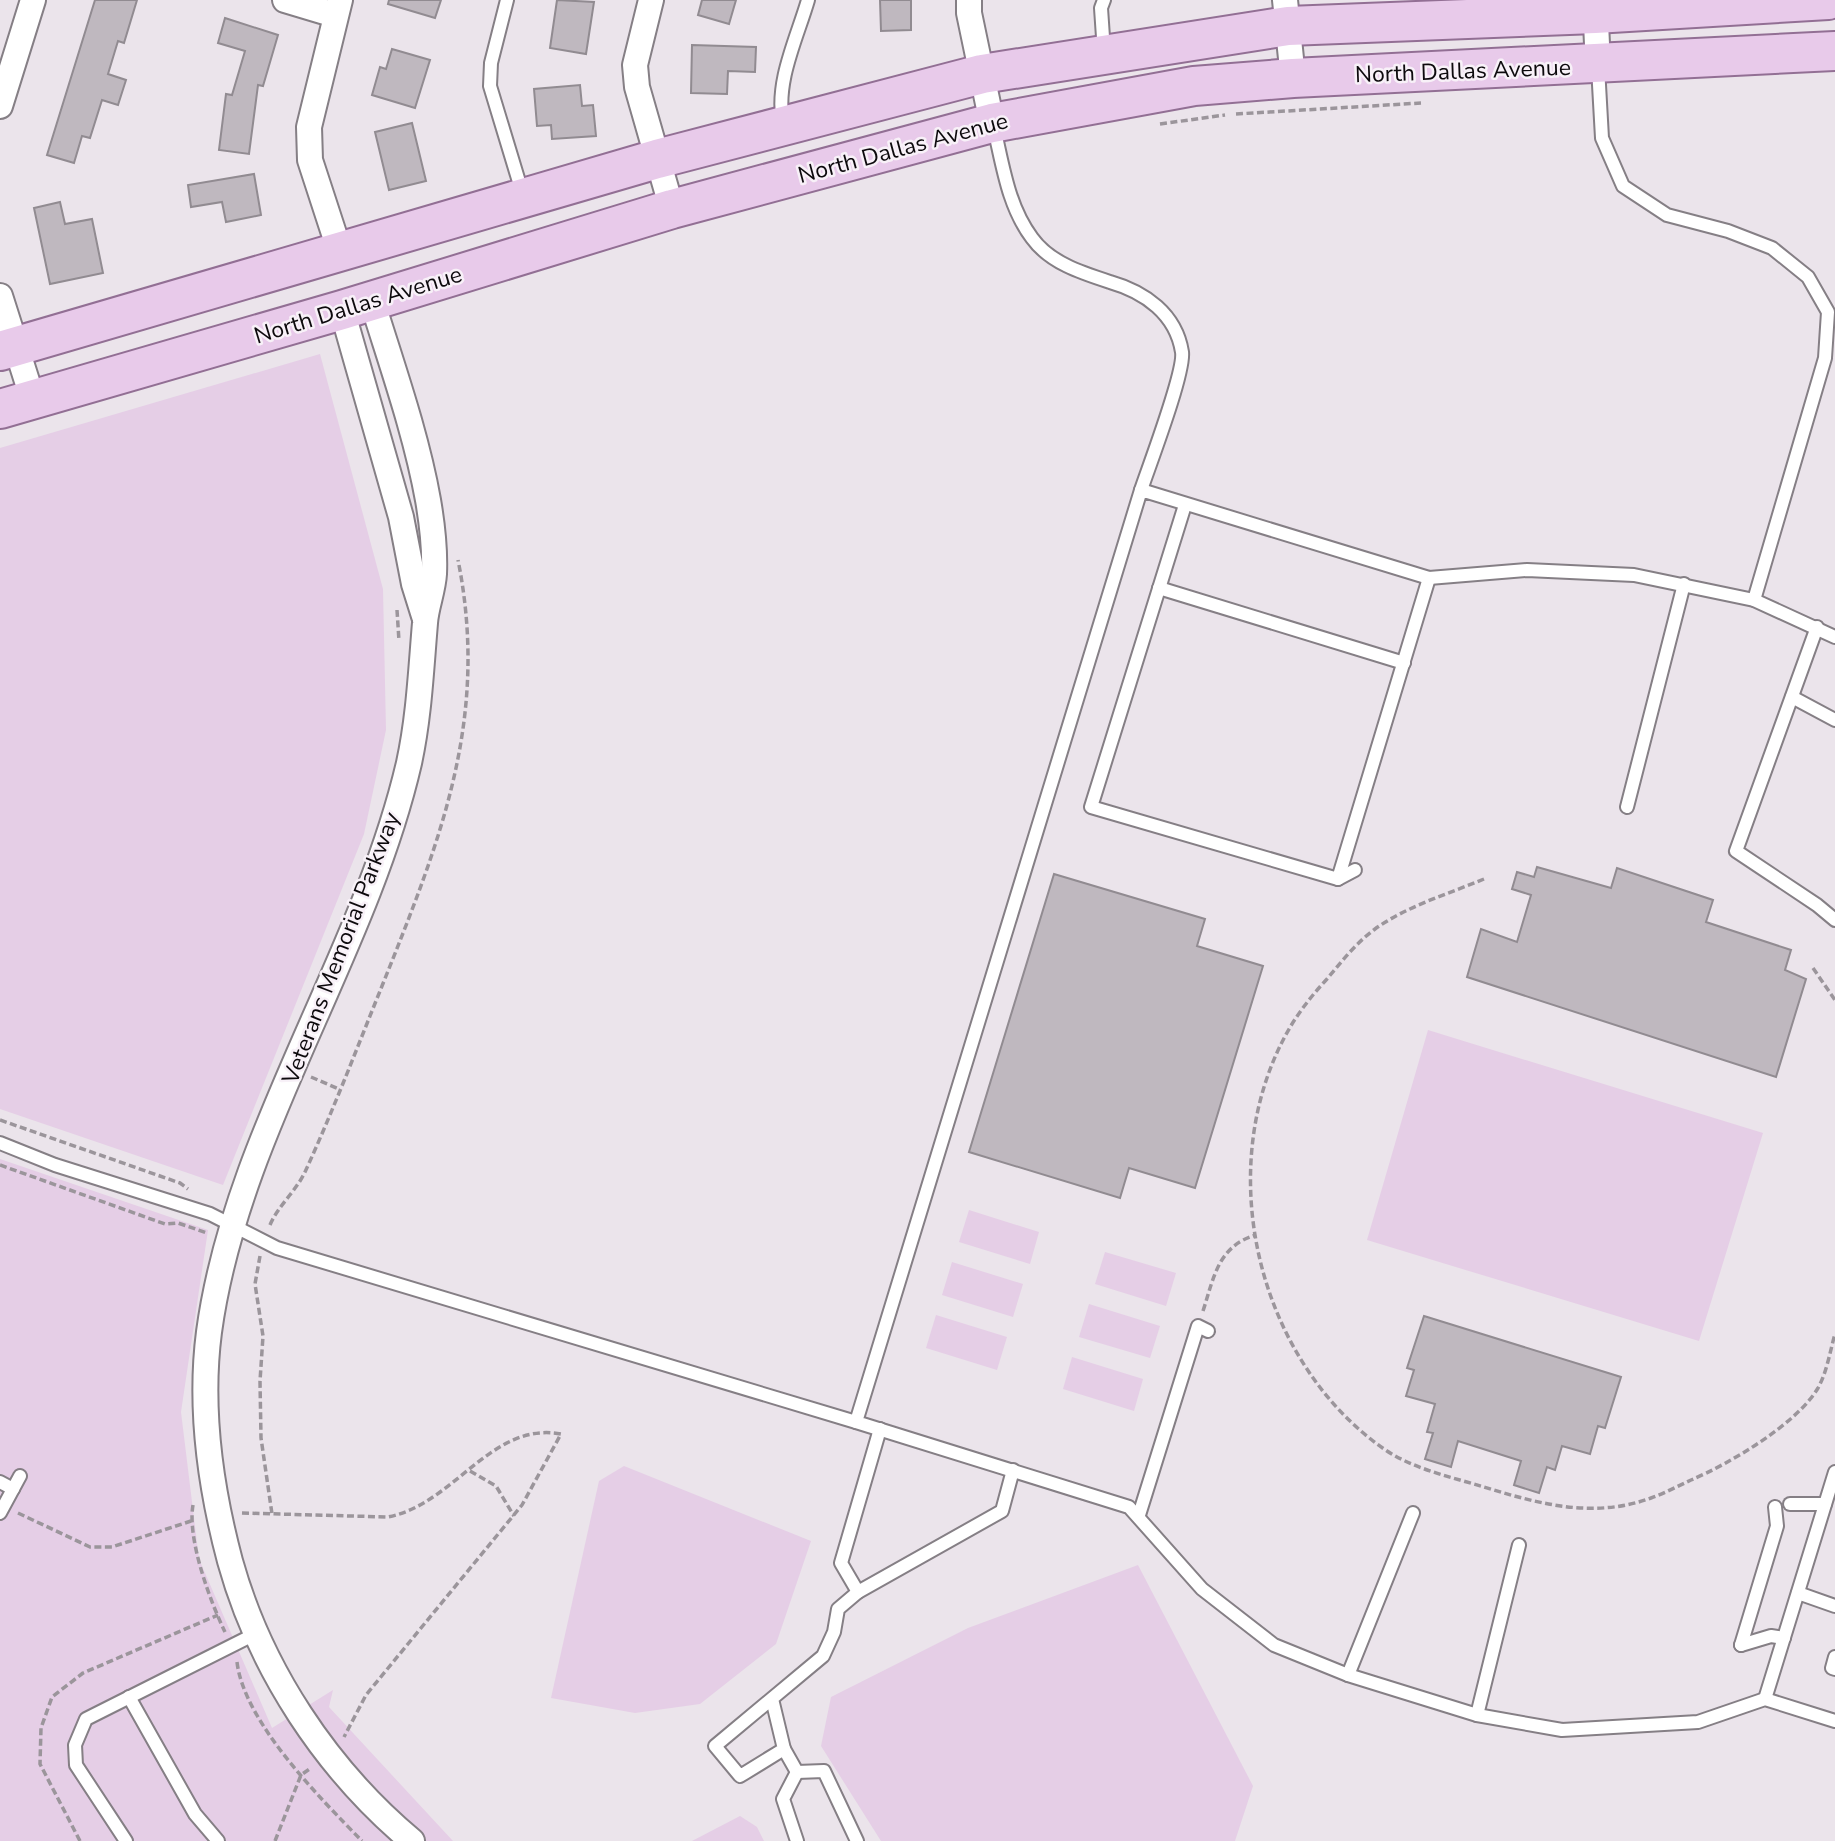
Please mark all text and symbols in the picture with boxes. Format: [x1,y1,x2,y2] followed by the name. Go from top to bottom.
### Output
[1355,52,1571,90] street label: North Dallas Avenue
[795,105,1011,191] street label: North Dallas Avenue
[250,259,466,351] street label: North Dallas Avenue
[274,808,407,1089] street label: Veterans Memorial Parkway

